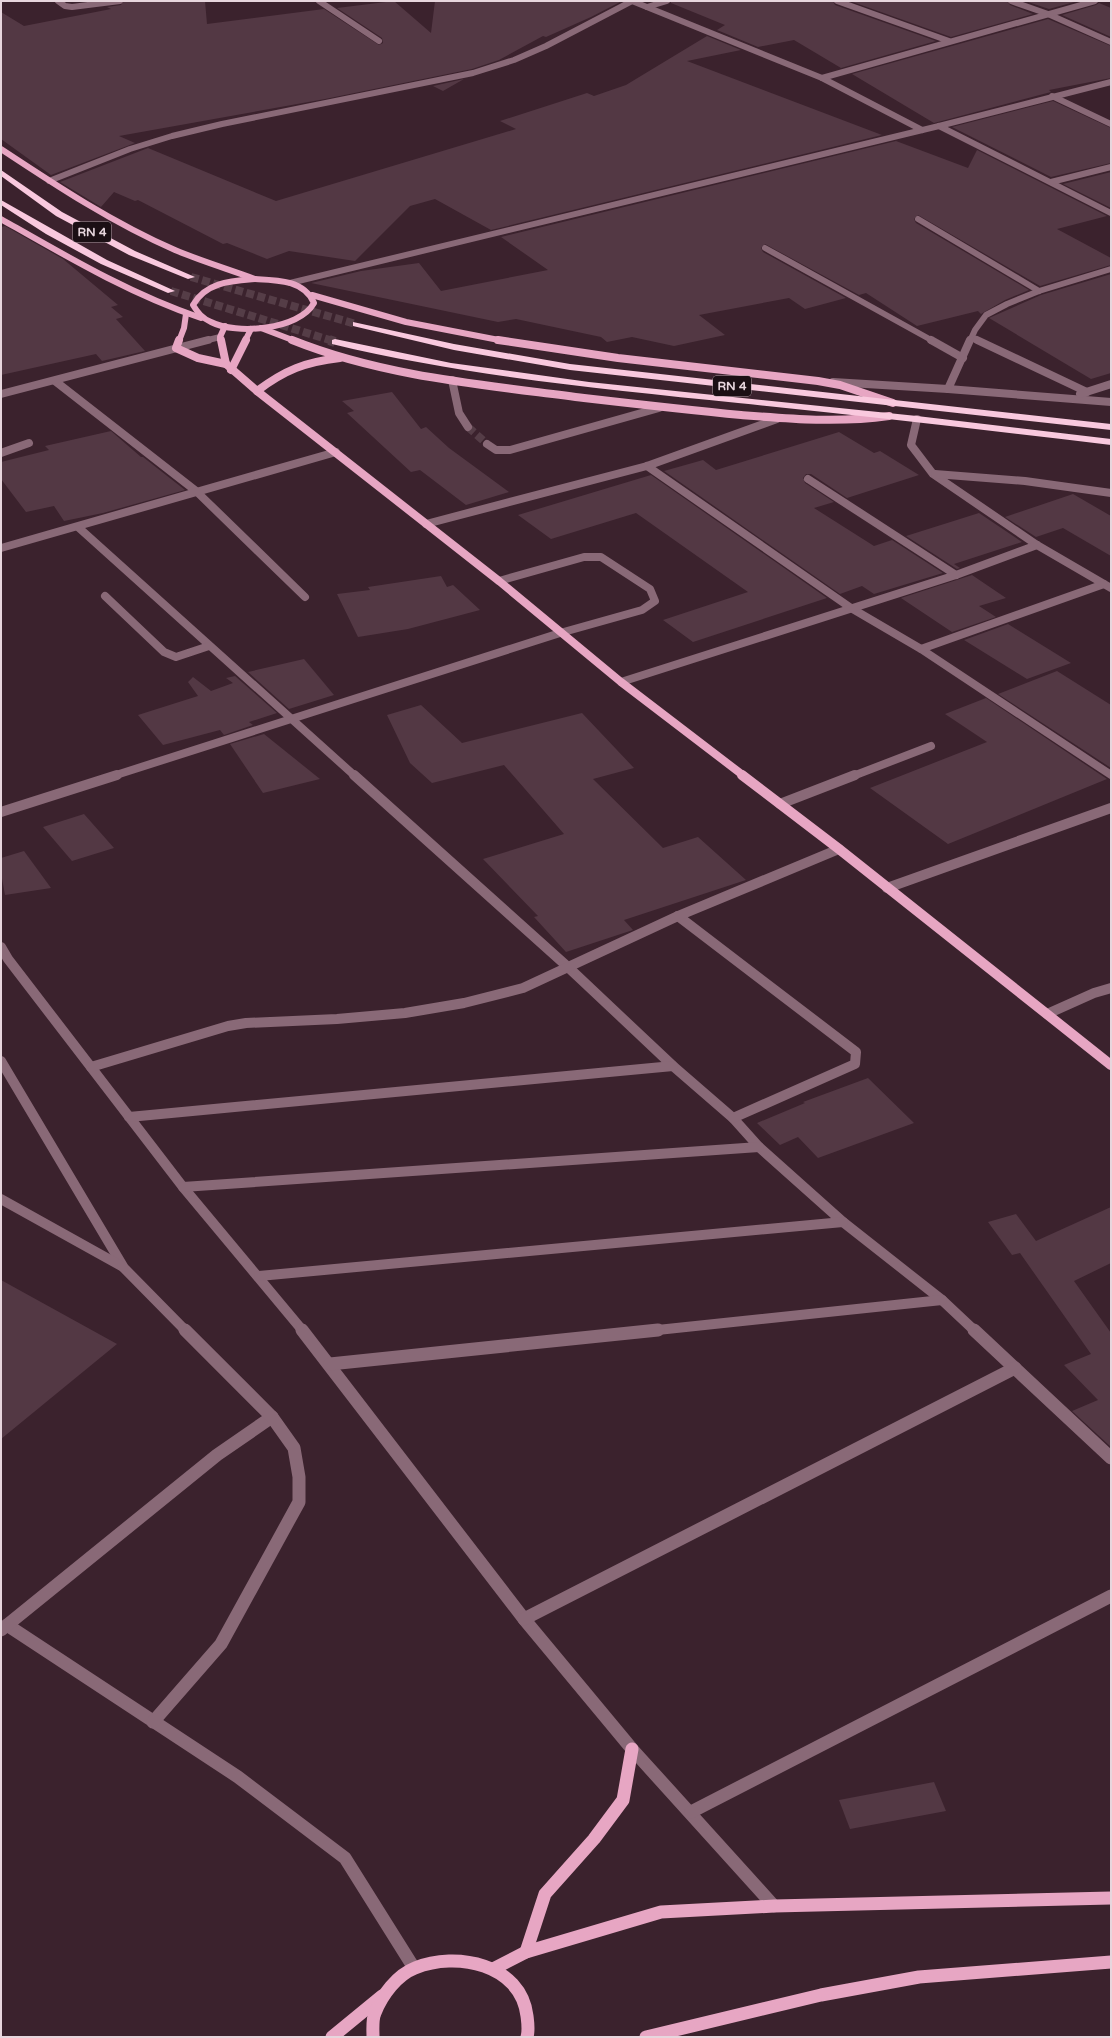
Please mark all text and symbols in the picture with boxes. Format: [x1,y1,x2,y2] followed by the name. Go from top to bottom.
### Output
[73,222,111,242] road number: RN 4
[713,376,751,396] road number: RN 4

